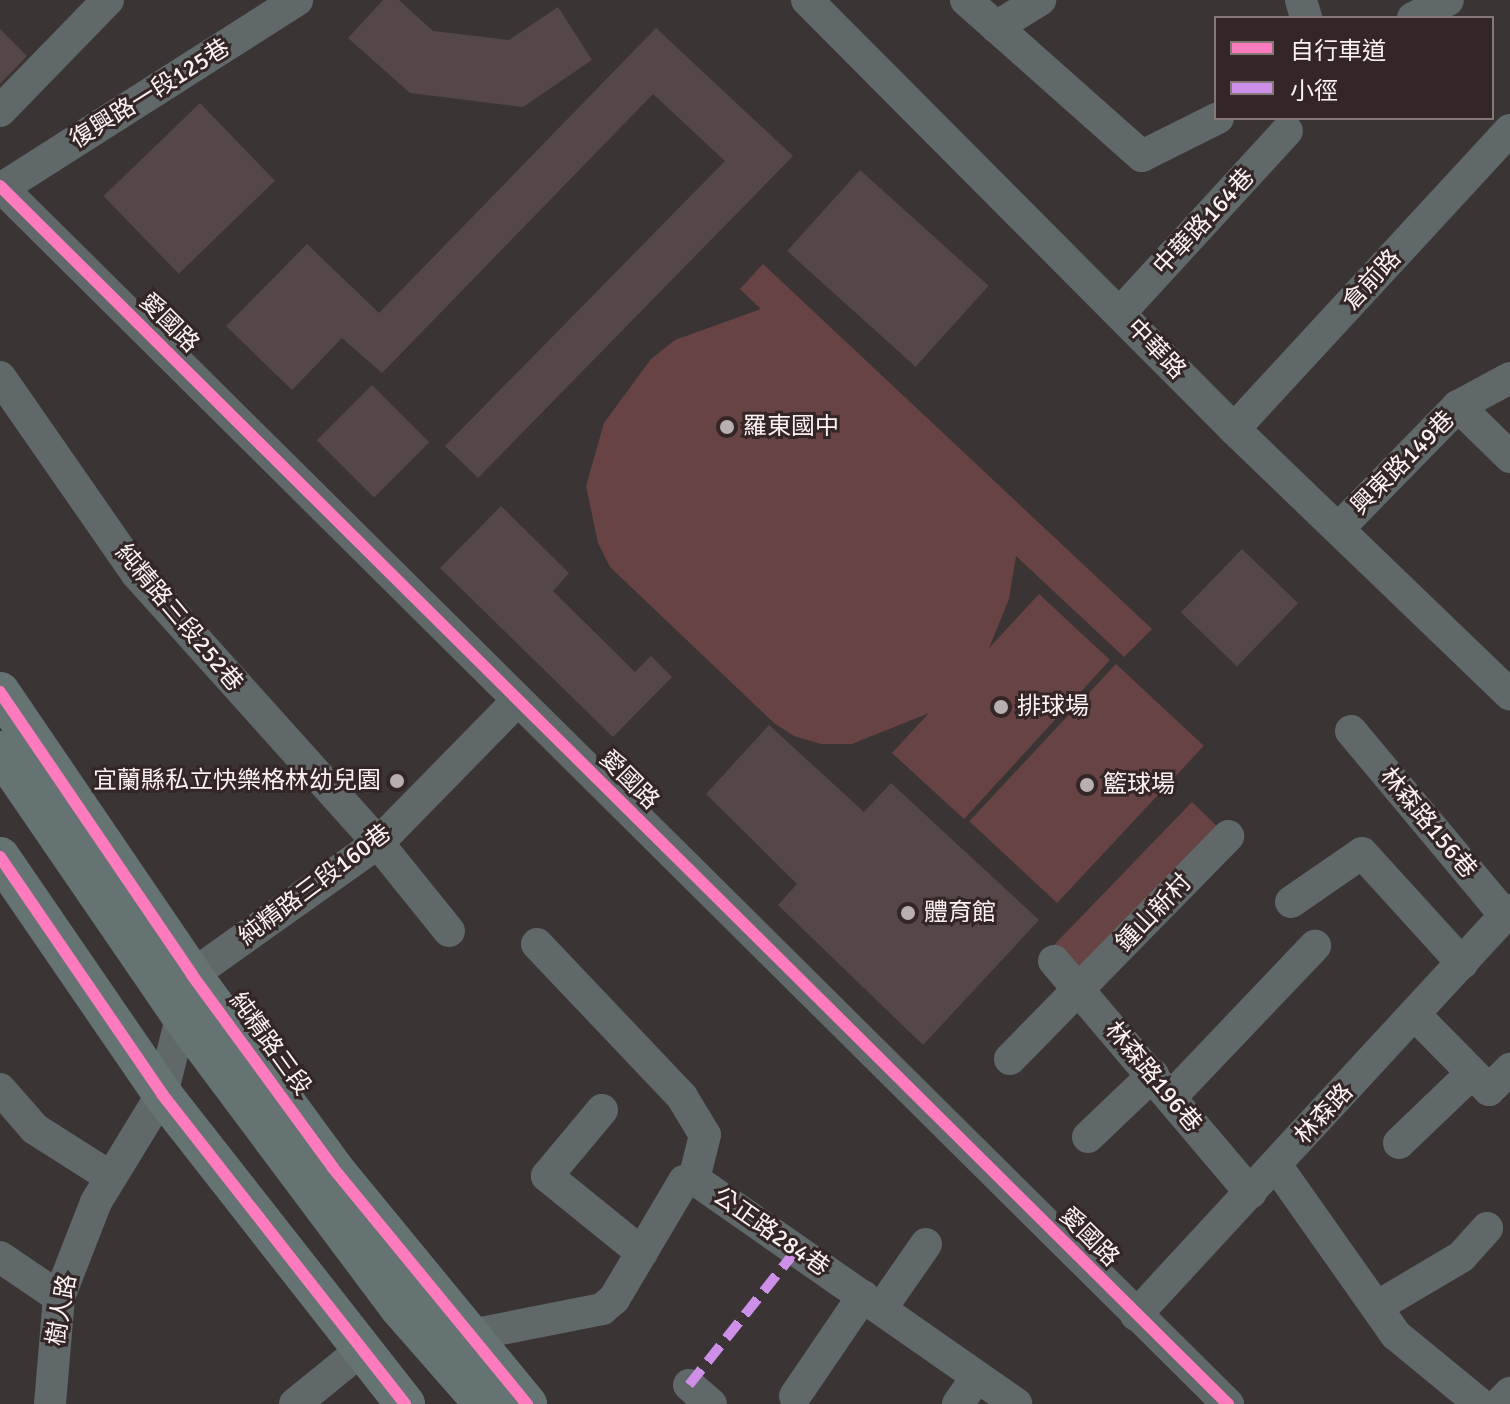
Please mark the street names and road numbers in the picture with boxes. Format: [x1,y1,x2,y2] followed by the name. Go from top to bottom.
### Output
[65,33,235,155] street label: 復興路一段125巷
[1147,163,1261,281] street label: 中華路164巷
[1337,244,1407,316] street label: 倉前路
[133,287,205,359] street label: 愛國路
[1121,313,1191,385] street label: 中華路
[1345,405,1461,521] street label: 興東路149巷
[109,539,249,697] street label: 純精路三段252巷
[593,744,665,816] street label: 愛國路
[1374,762,1482,884] street label: 林森路156巷
[233,818,397,952] street label: 純精路三段160巷
[1110,868,1198,958] street label: 鍾山新村
[223,987,317,1101] street label: 純精路三段
[1099,1016,1207,1138] street label: 林森路196巷
[1289,1078,1359,1150] street label: 林森路
[707,1182,835,1282] street label: 公正路284巷
[1053,1201,1125,1273] street label: 愛國路
[42,1272,82,1348] street label: 樹人路

